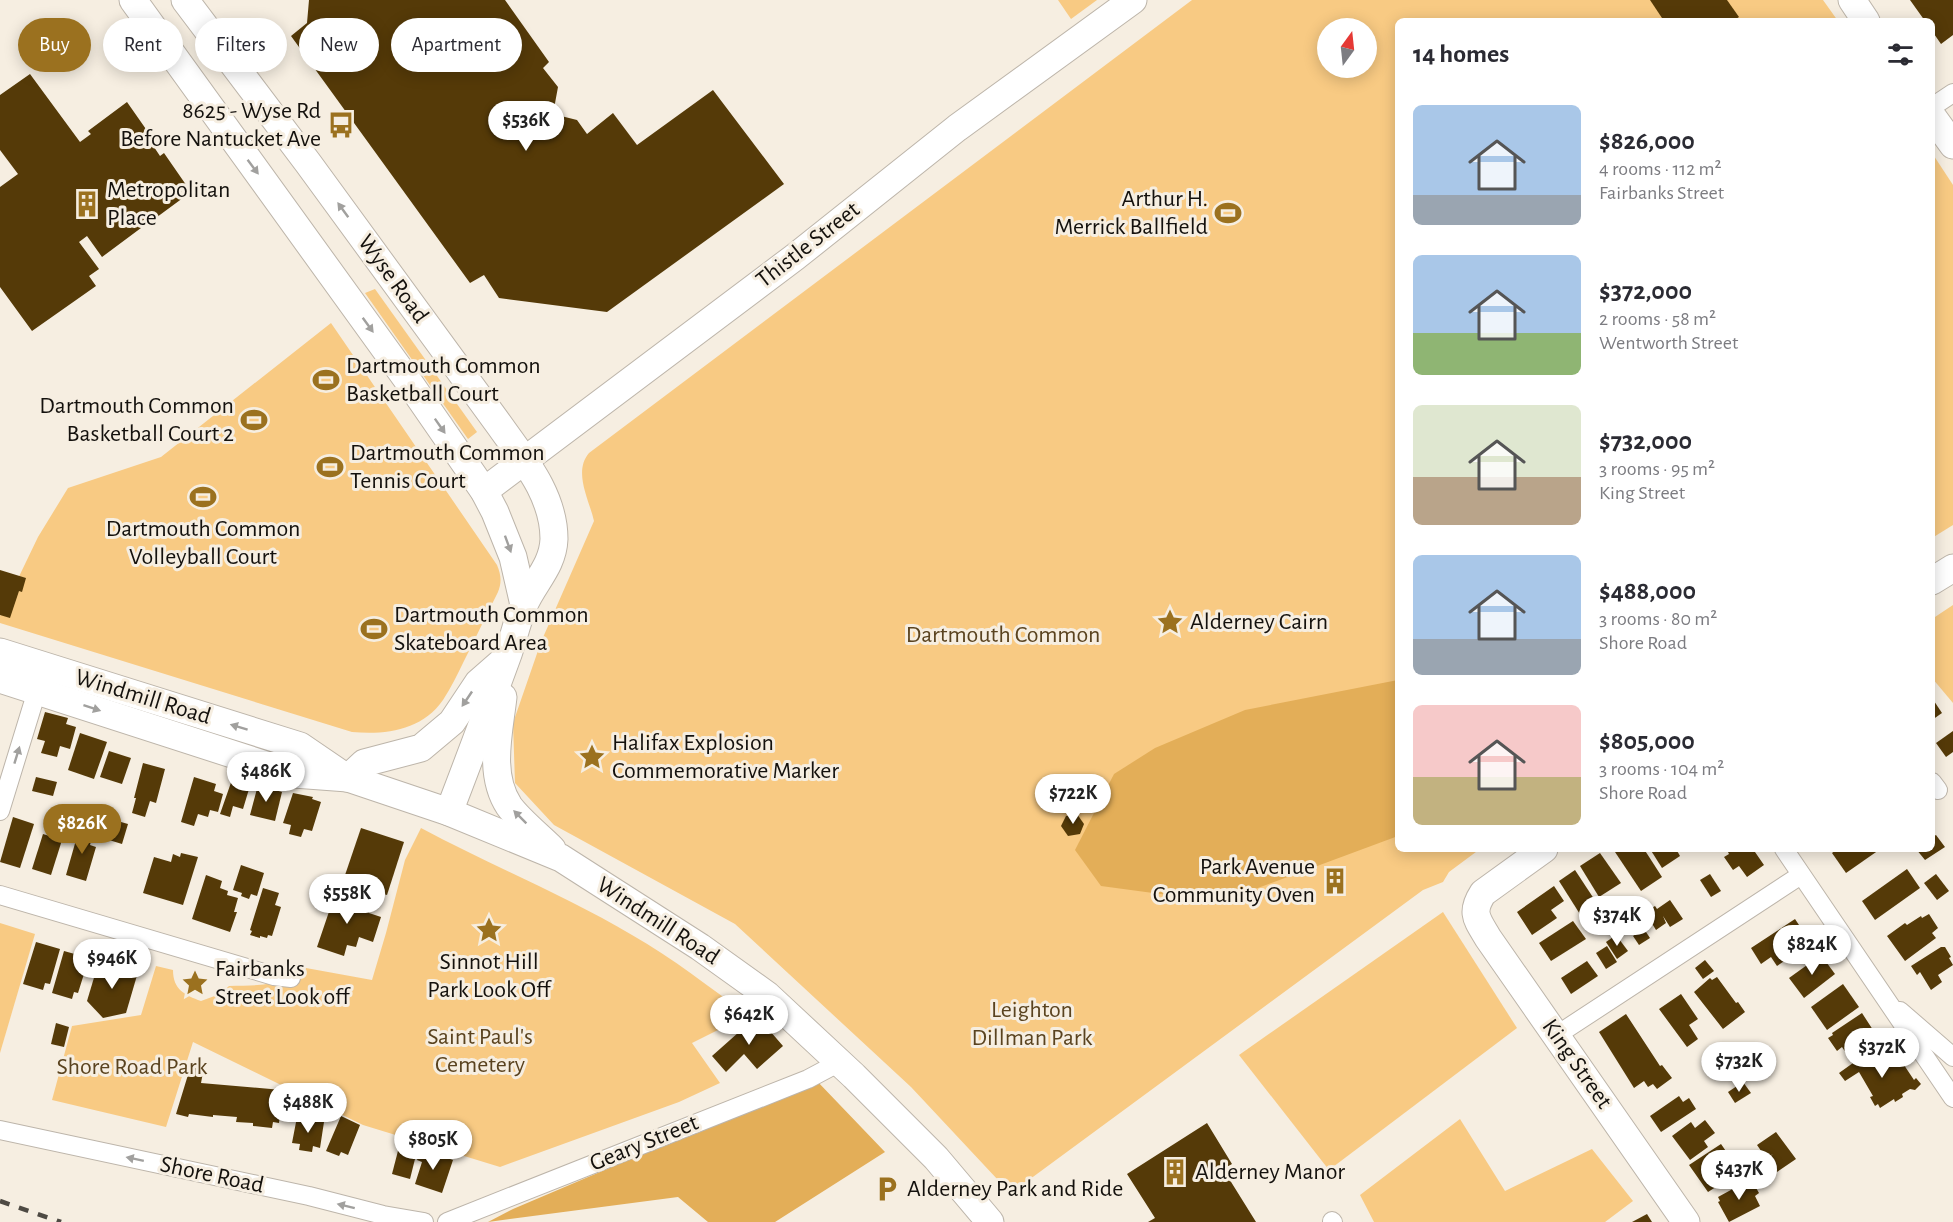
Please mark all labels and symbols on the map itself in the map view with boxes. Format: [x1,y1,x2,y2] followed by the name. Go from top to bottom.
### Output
[1317,18,1377,78] north arrow
[120,99,321,151] place label: 8625 - Wyse Rd Before Nantucket Ave
[484,101,568,152] pin: $536K
[326,110,356,140] bus stop icon: 8625 - Wyse Rd Before Nantucket Ave
[247,159,259,174] one-way arrow
[107,178,230,230] place label: Metropolitan Place
[1054,187,1208,239] place label: Arthur H. Merrick Ballfield
[72,189,102,219] building icon: Metropolitan Place
[752,197,864,293] street label: Thistle Street
[1213,198,1243,228] sports icon: Arthur H. Merrick Ballfield
[337,202,349,217] one-way arrow
[353,230,433,328] street label: Wyse Road
[362,316,374,332] one-way arrow
[346,354,541,406] place label: Dartmouth Common Basketball Court
[311,365,341,395] sports icon: Dartmouth Common Basketball Court
[39,394,234,446] place label: Dartmouth Common Basketball Court 2
[239,405,269,435] sports icon: Dartmouth Common Basketball Court 2
[434,417,446,433] one-way arrow
[350,441,545,493] place label: Dartmouth Common Tennis Court
[315,452,345,482] sports icon: Dartmouth Common Tennis Court
[188,482,218,512] sports icon: Dartmouth Common Volleyball Court
[106,517,300,569] place label: Dartmouth Common Volleyball Court
[504,535,513,553] one-way arrow
[394,603,589,655] place label: Dartmouth Common Skateboard Area
[1155,607,1185,637] place icon: Alderney Cairn
[1190,610,1328,634] place label: Alderney Cairn
[359,614,389,644] sports icon: Dartmouth Common Skateboard Area
[906,623,1100,647] park label: Dartmouth Common
[72,665,214,729] street label: Windmill Road
[461,691,473,707] one-way arrow
[83,704,101,714] one-way arrow
[230,722,248,731] one-way arrow
[612,731,839,783] place label: Halifax Explosion Commemorative Marker
[577,742,607,772] place icon: Halifax Explosion Commemorative Marker
[13,746,22,764] one-way arrow
[224,752,308,803] pin: $486K
[1031,774,1115,825] pin: $722K
[40,804,124,855] pin: $826K
[513,810,527,824] one-way arrow
[1153,855,1315,907] place label: Park Avenue Community Oven
[1320,866,1350,896] building icon: Park Avenue Community Oven
[592,873,724,969] street label: Windmill Road
[305,874,389,925] pin: $558K
[1575,896,1659,947] pin: $374K
[474,915,504,945] place icon: Sinnot Hill Park Look Off
[1770,925,1854,976] pin: $824K
[70,939,154,990] pin: $946K
[427,950,552,1002] place label: Sinnot Hill Park Look Off
[215,957,351,1009] place label: Fairbanks Street Look off
[180,968,210,998] place icon: Fairbanks Street Look off
[707,995,791,1046] pin: $642K
[972,998,1093,1050] park label: Leighton Dillman Park
[1537,1015,1617,1114] street label: King Street
[427,1025,533,1077] park label: Saint Paul's Cemetery
[1840,1028,1924,1079] pin: $372K
[1697,1042,1781,1093] pin: $732K
[57,1055,208,1079] park label: Shore Road Park
[266,1083,350,1134] pin: $488K
[586,1110,702,1176] street label: Geary Street
[391,1120,475,1171] pin: $805K
[1697,1150,1781,1201] pin: $437K
[158,1152,266,1198] street label: Shore Road
[125,1154,144,1163] one-way arrow
[1160,1157,1190,1187] building icon: Alderney Manor
[1195,1160,1345,1184] place label: Alderney Manor
[872,1174,902,1204] parking icon: Alderney Park and Ride
[907,1177,1123,1201] place label: Alderney Park and Ride
[337,1200,355,1210] one-way arrow

